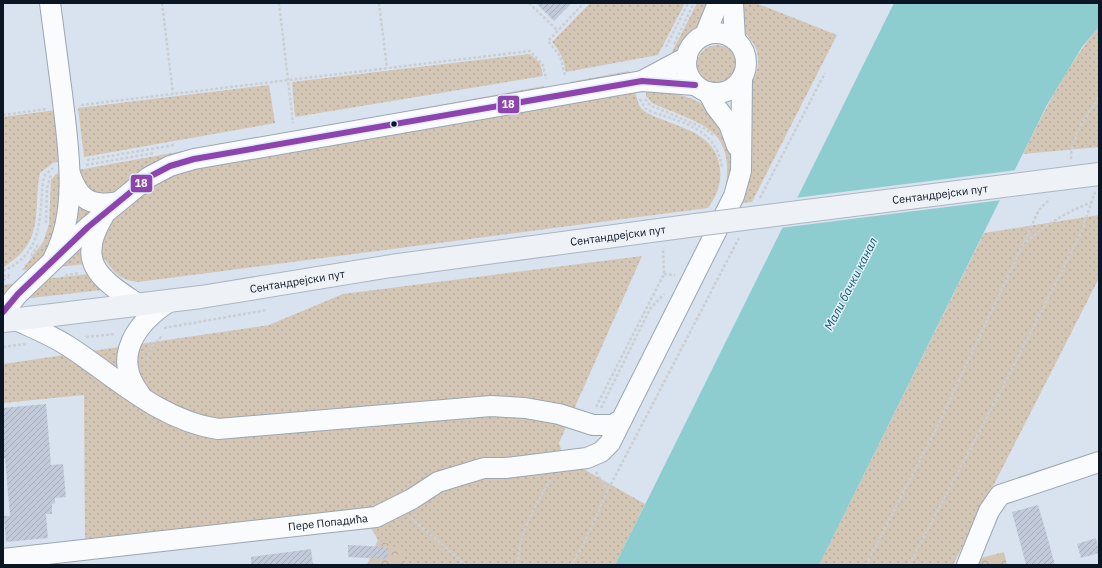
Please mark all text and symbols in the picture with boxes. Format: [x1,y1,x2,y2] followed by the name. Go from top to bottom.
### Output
[497,95,520,114] line badge: 18
[501,97,515,111] text: 18
[389,119,399,129] unlabelled marker
[130,174,153,193] line badge: 18
[134,176,148,190] text: 18
[891,181,989,207] street label: Сентандрејски пут
[569,222,667,249] street label: Сентандрејски пут
[821,234,881,333] water label: Мали бачки канал
[249,267,346,296] street label: Сентандрејски пут
[287,511,369,534] street label: Пере Попадића

